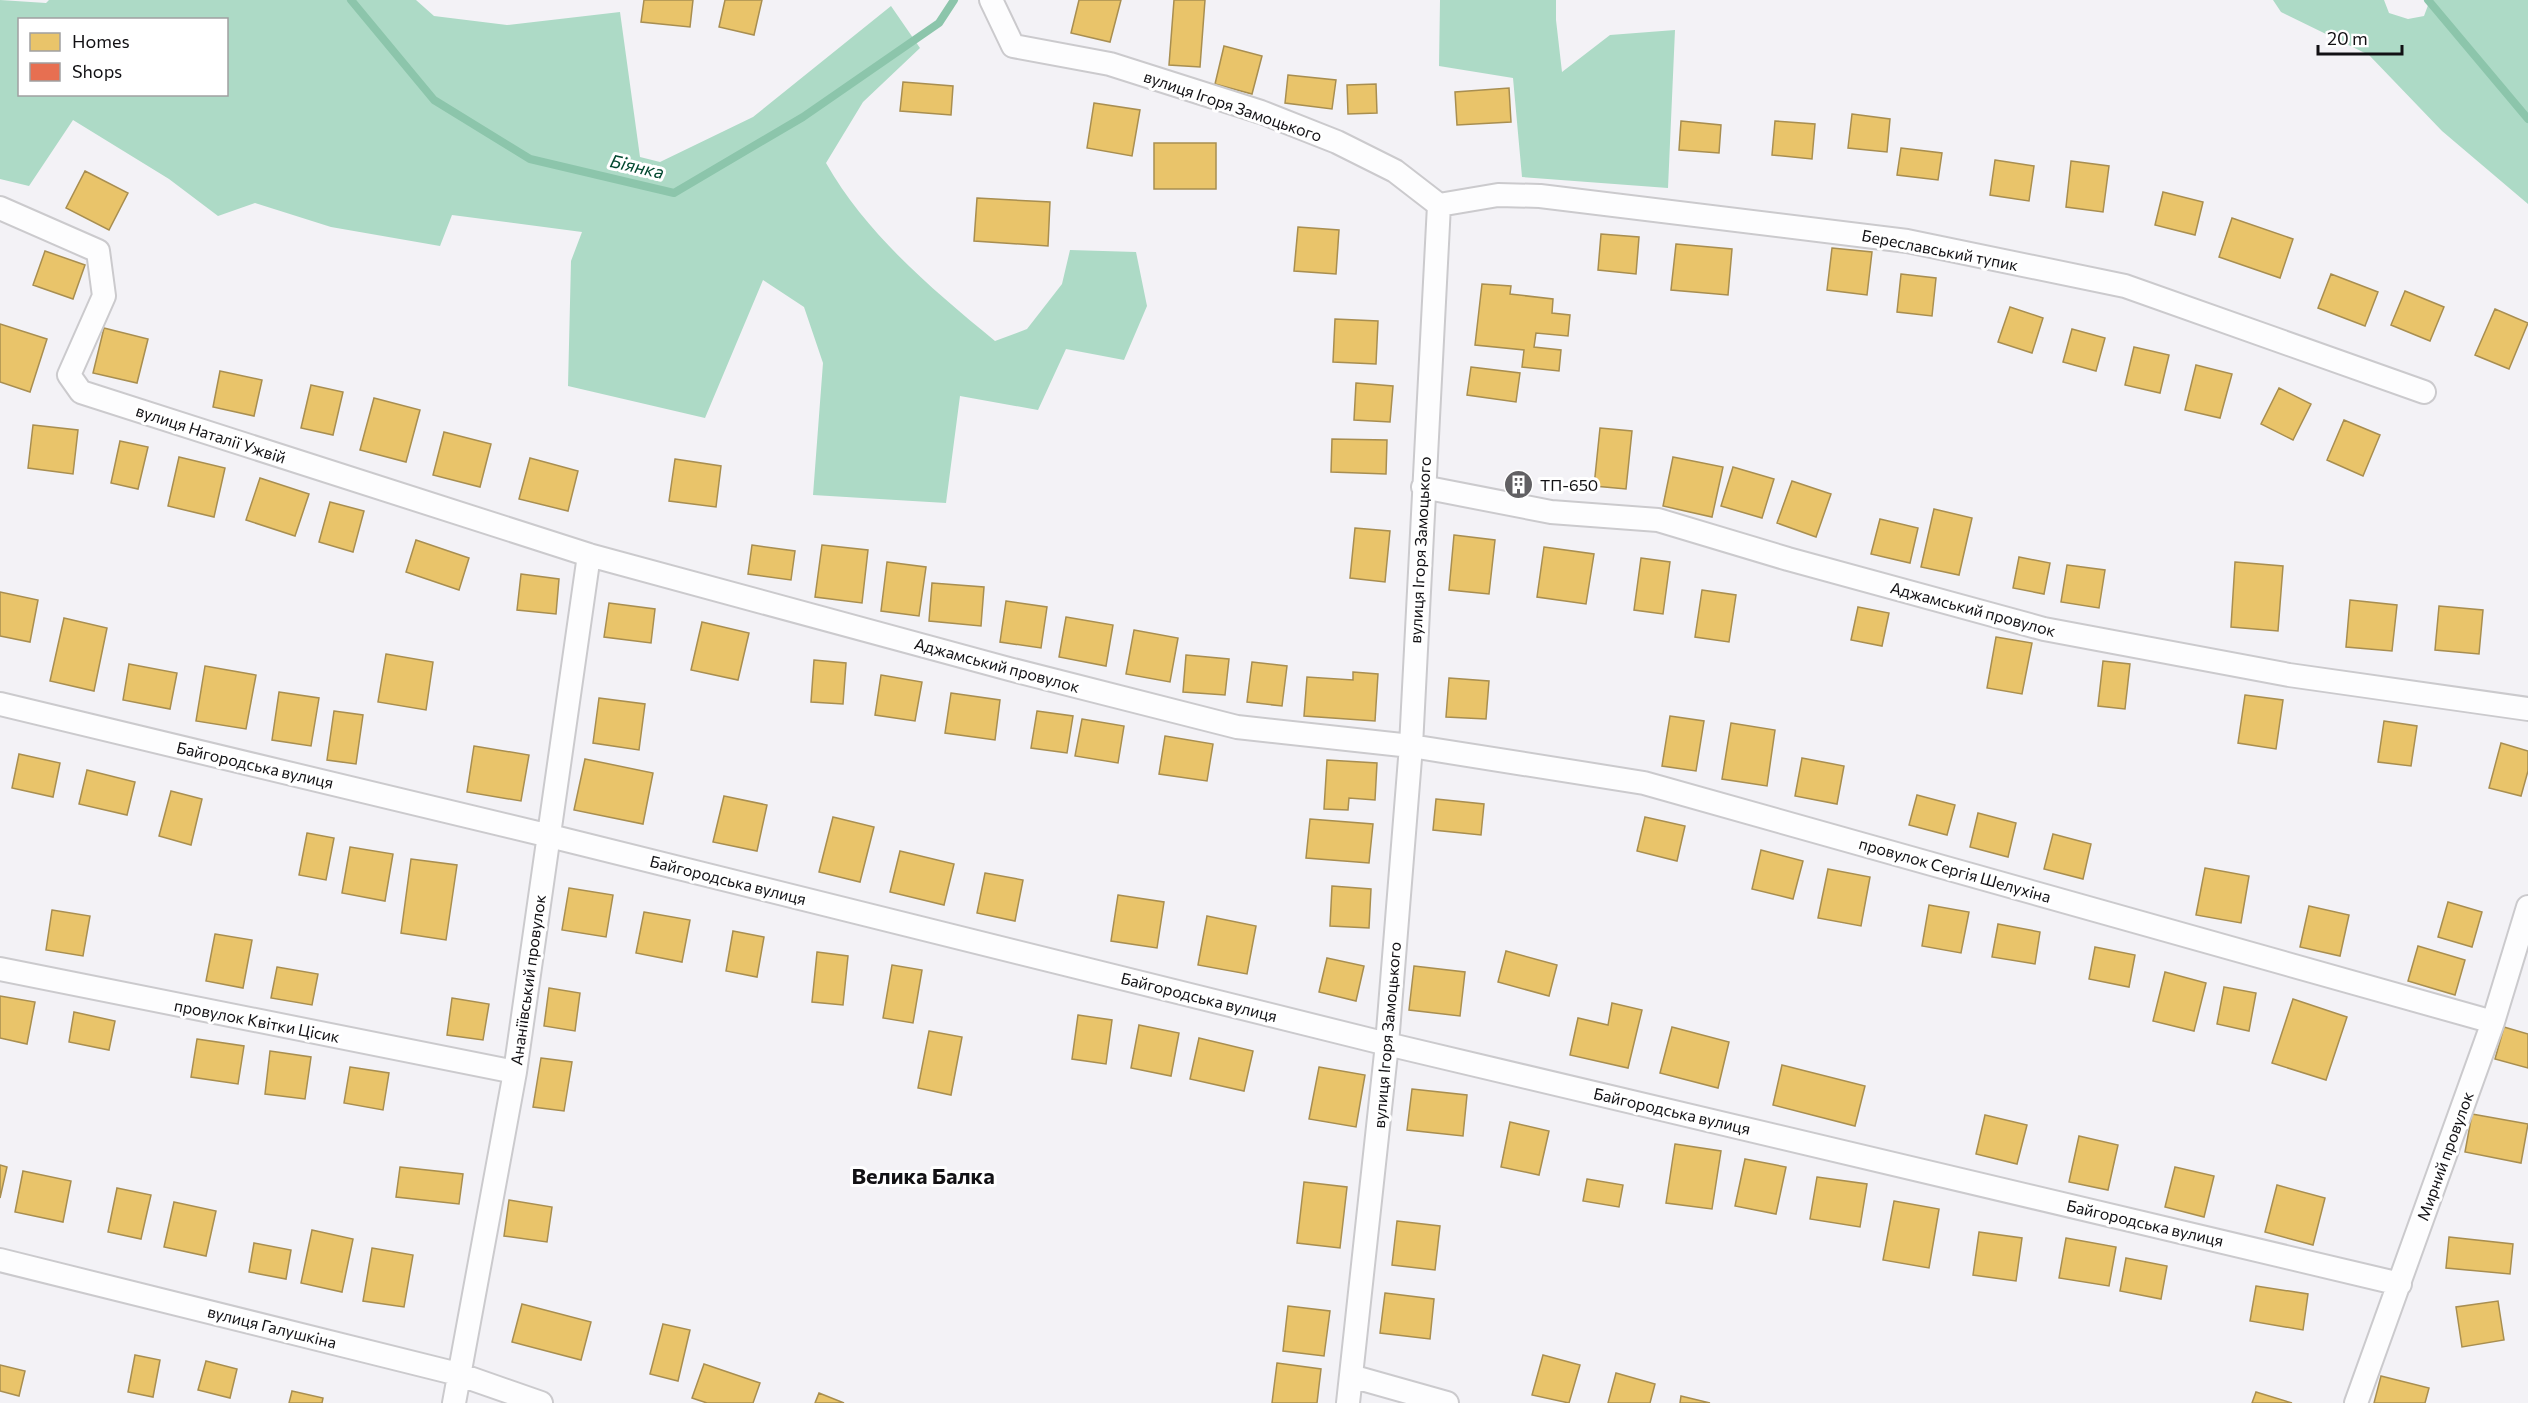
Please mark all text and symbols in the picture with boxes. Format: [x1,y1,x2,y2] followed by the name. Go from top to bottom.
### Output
[18,18,228,96] legend
[2318,18,2402,56] scale bar
[2327,27,2368,49] text: 20 m
[72,30,130,52] text: Homes
[72,60,122,82] text: Shops
[1142,66,1325,145] street label: вулиця Ігоря Замоцького
[608,149,666,183] water label: Біянка
[1860,225,2020,274] street label: Береславський тупик
[134,400,288,467] street label: вулиця Наталії Ужвій
[1405,456,1434,644] street label: вулиця Ігоря Замоцького
[1503,469,1535,501] building icon: ТП-650
[1540,475,1598,494] place label: ТП-650
[1888,577,2058,640] street label: Аджамський провулок
[912,633,1082,696] street label: Аджамський провулок
[175,737,335,792] street label: Байгородська вулиця
[1857,833,2053,906] street label: провулок Сергія Шелухіна
[648,851,808,908] street label: Байгородська вулиця
[506,893,549,1066] street label: Ананіївський провулок
[1369,941,1404,1129] street label: вулиця Ігоря Замоцького
[1119,968,1279,1025] street label: Байгородська вулиця
[173,995,342,1046] street label: провулок Квітки Цісик
[1592,1083,1752,1138] street label: Байгородська вулиця
[2412,1088,2477,1223] street label: Мирний провулок
[851,1162,995,1189] district label: Велика Балка
[2065,1195,2225,1250] street label: Байгородська вулиця
[206,1301,339,1352] street label: вулиця Галушкіна

